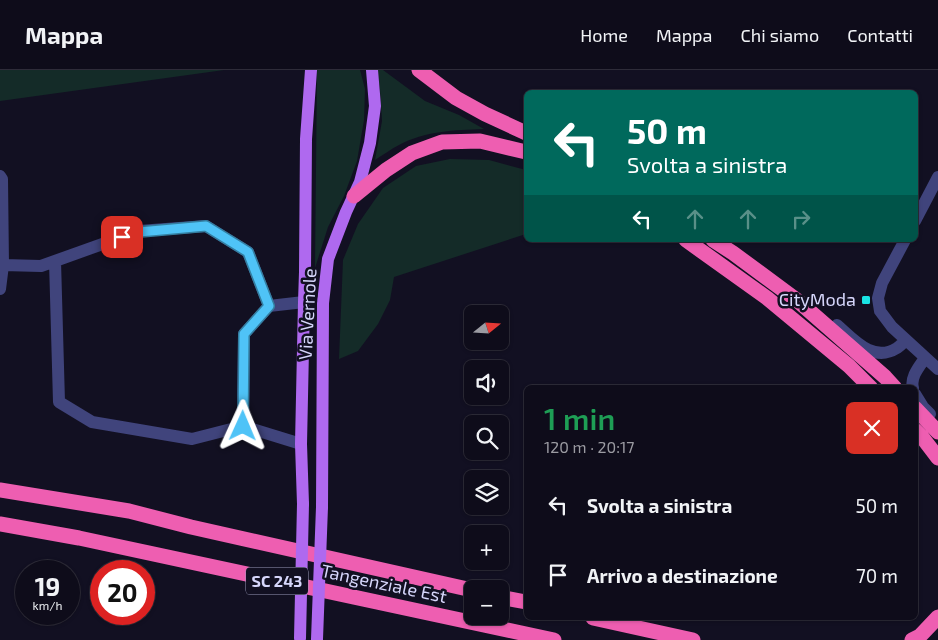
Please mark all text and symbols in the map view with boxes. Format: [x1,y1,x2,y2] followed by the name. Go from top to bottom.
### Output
[25,20,103,49] text: Mappa
[580,24,628,46] text: Home
[656,24,712,46] text: Mappa
[740,24,819,46] text: Chi siamo
[847,24,913,46] text: Contatti
[627,109,707,151] text: 50 m
[544,110,609,175] icon: left
[627,151,787,177] text: Svolta a sinistra
[628,205,656,233] icon: left
[681,205,709,233] icon: ahead
[734,205,762,233] icon: ahead
[787,205,815,233] icon: right
[101,216,143,258] pin
[108,223,136,251] icon: arrive
[294,268,320,360] street label: Via Vernole
[779,288,856,310] place label: CityModa
[860,294,872,306] marker: CityModa
[464,305,509,350] north arrow
[464,305,509,625] map controls
[464,360,509,405] button: sound
[216,399,268,451] position arrow
[544,400,615,436] text: 1 min
[846,402,898,454] button: close
[464,415,509,460] button: search
[544,437,634,456] text: 120 m · 20:17
[464,470,509,515] button: layers
[544,491,572,519] icon: left
[587,494,732,517] text: Svolta a sinistra
[855,494,898,517] text: 50 m
[464,525,509,570] button: +
[319,559,449,607] street label: Tangenziale Est
[90,560,155,625] speed limit sign: 20
[544,561,572,589] icon: arrive
[587,564,778,587] text: Arrivo a destinazione
[856,564,898,587] text: 70 m
[246,568,308,594] road number: SC 243
[35,571,60,601] text: 19
[464,580,509,625] button: −
[33,598,62,612] text: km/h

